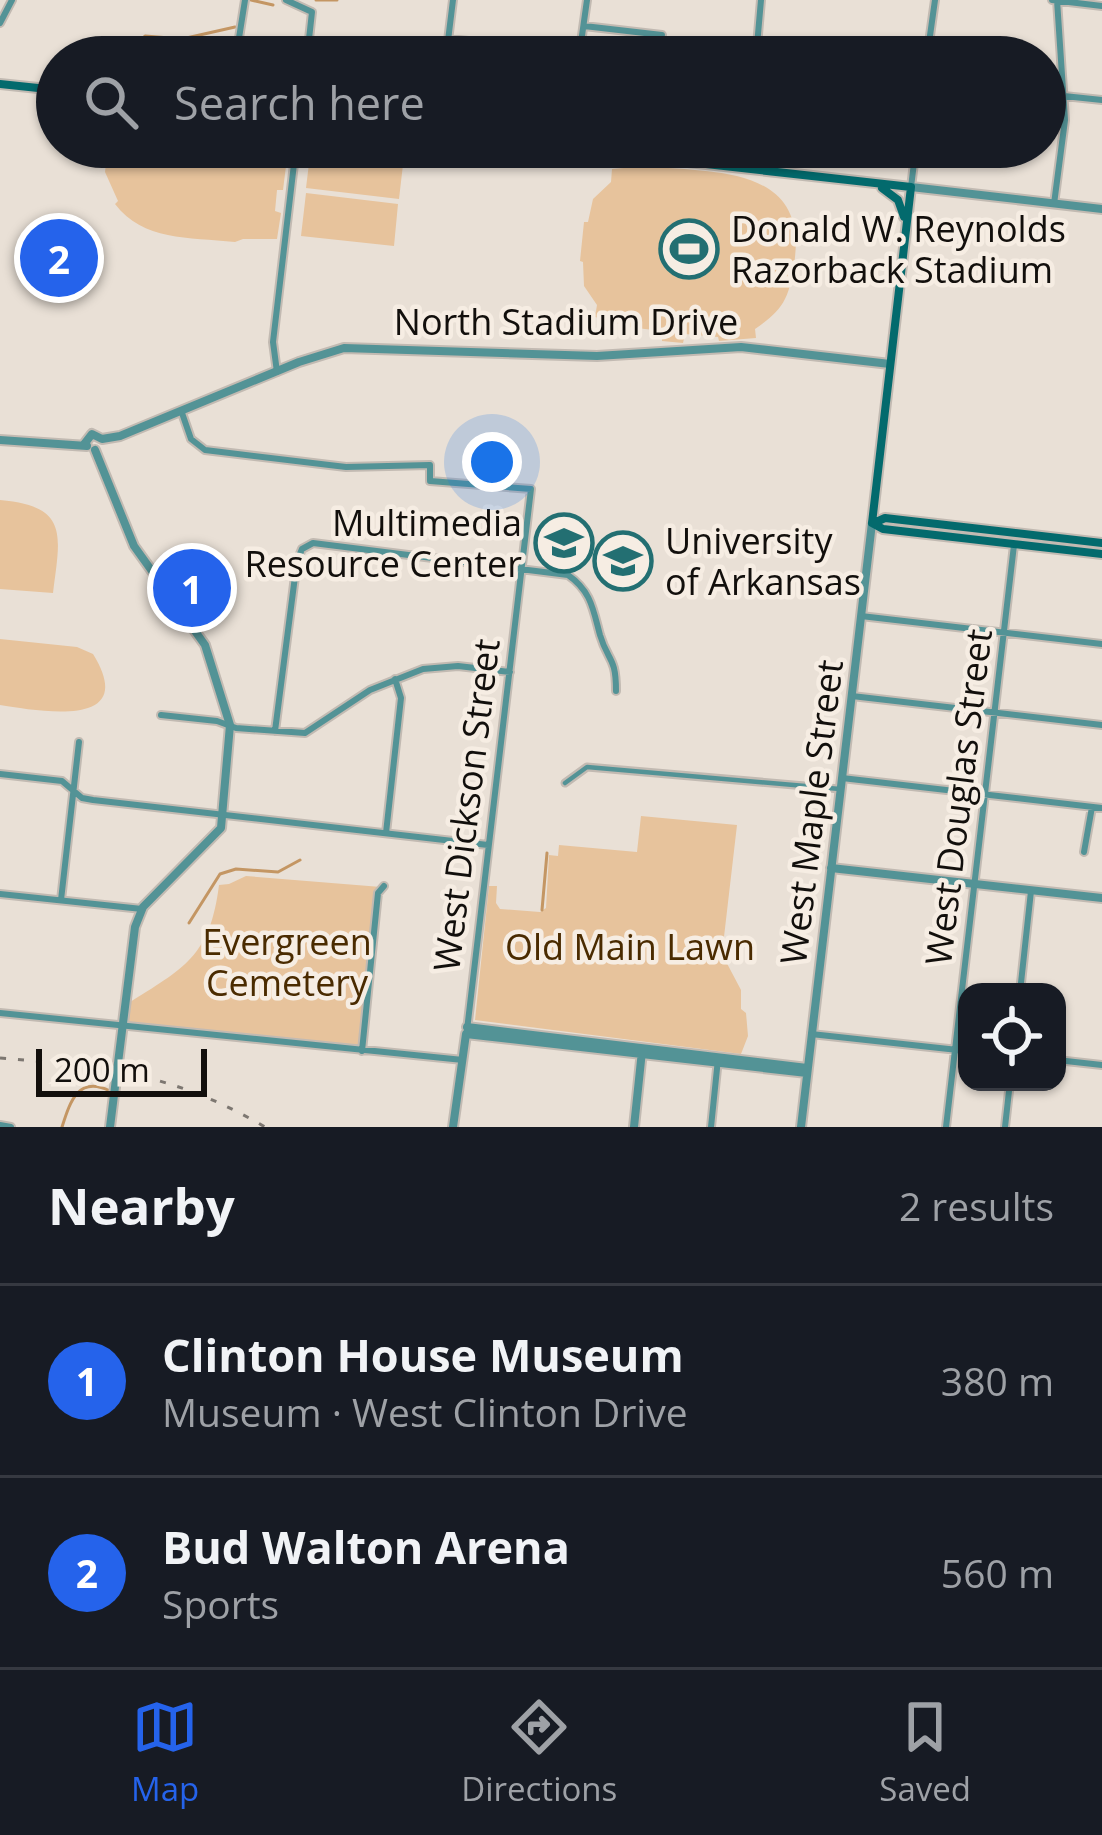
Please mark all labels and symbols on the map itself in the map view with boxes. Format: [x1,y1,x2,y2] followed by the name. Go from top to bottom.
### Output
[731,204,1066,294] place label: Donald W. Reynolds Razorback Stadium
[20,213,98,303] pin: 2
[658,218,720,280] sports icon: Donald W. Reynolds Razorback Stadium
[394,297,738,346] street label: North Stadium Drive
[462,432,522,492] your location
[244,498,522,588] place label: Multimedia Resource Center
[533,512,595,574] school or university icon: Multimedia Resource Center
[665,516,861,606] place label: University of Arkansas
[592,530,654,592] school or university icon: University of Arkansas
[153,543,231,633] pin: 1
[913,626,1003,968] street label: West Douglas Street
[421,636,511,974] street label: West Dickson Street
[768,657,854,967] street label: West Maple Street
[202,917,372,1007] park label: Evergreen Cemetery
[505,922,755,971] park label: Old Main Lawn
[36,1043,207,1096] scale bar

